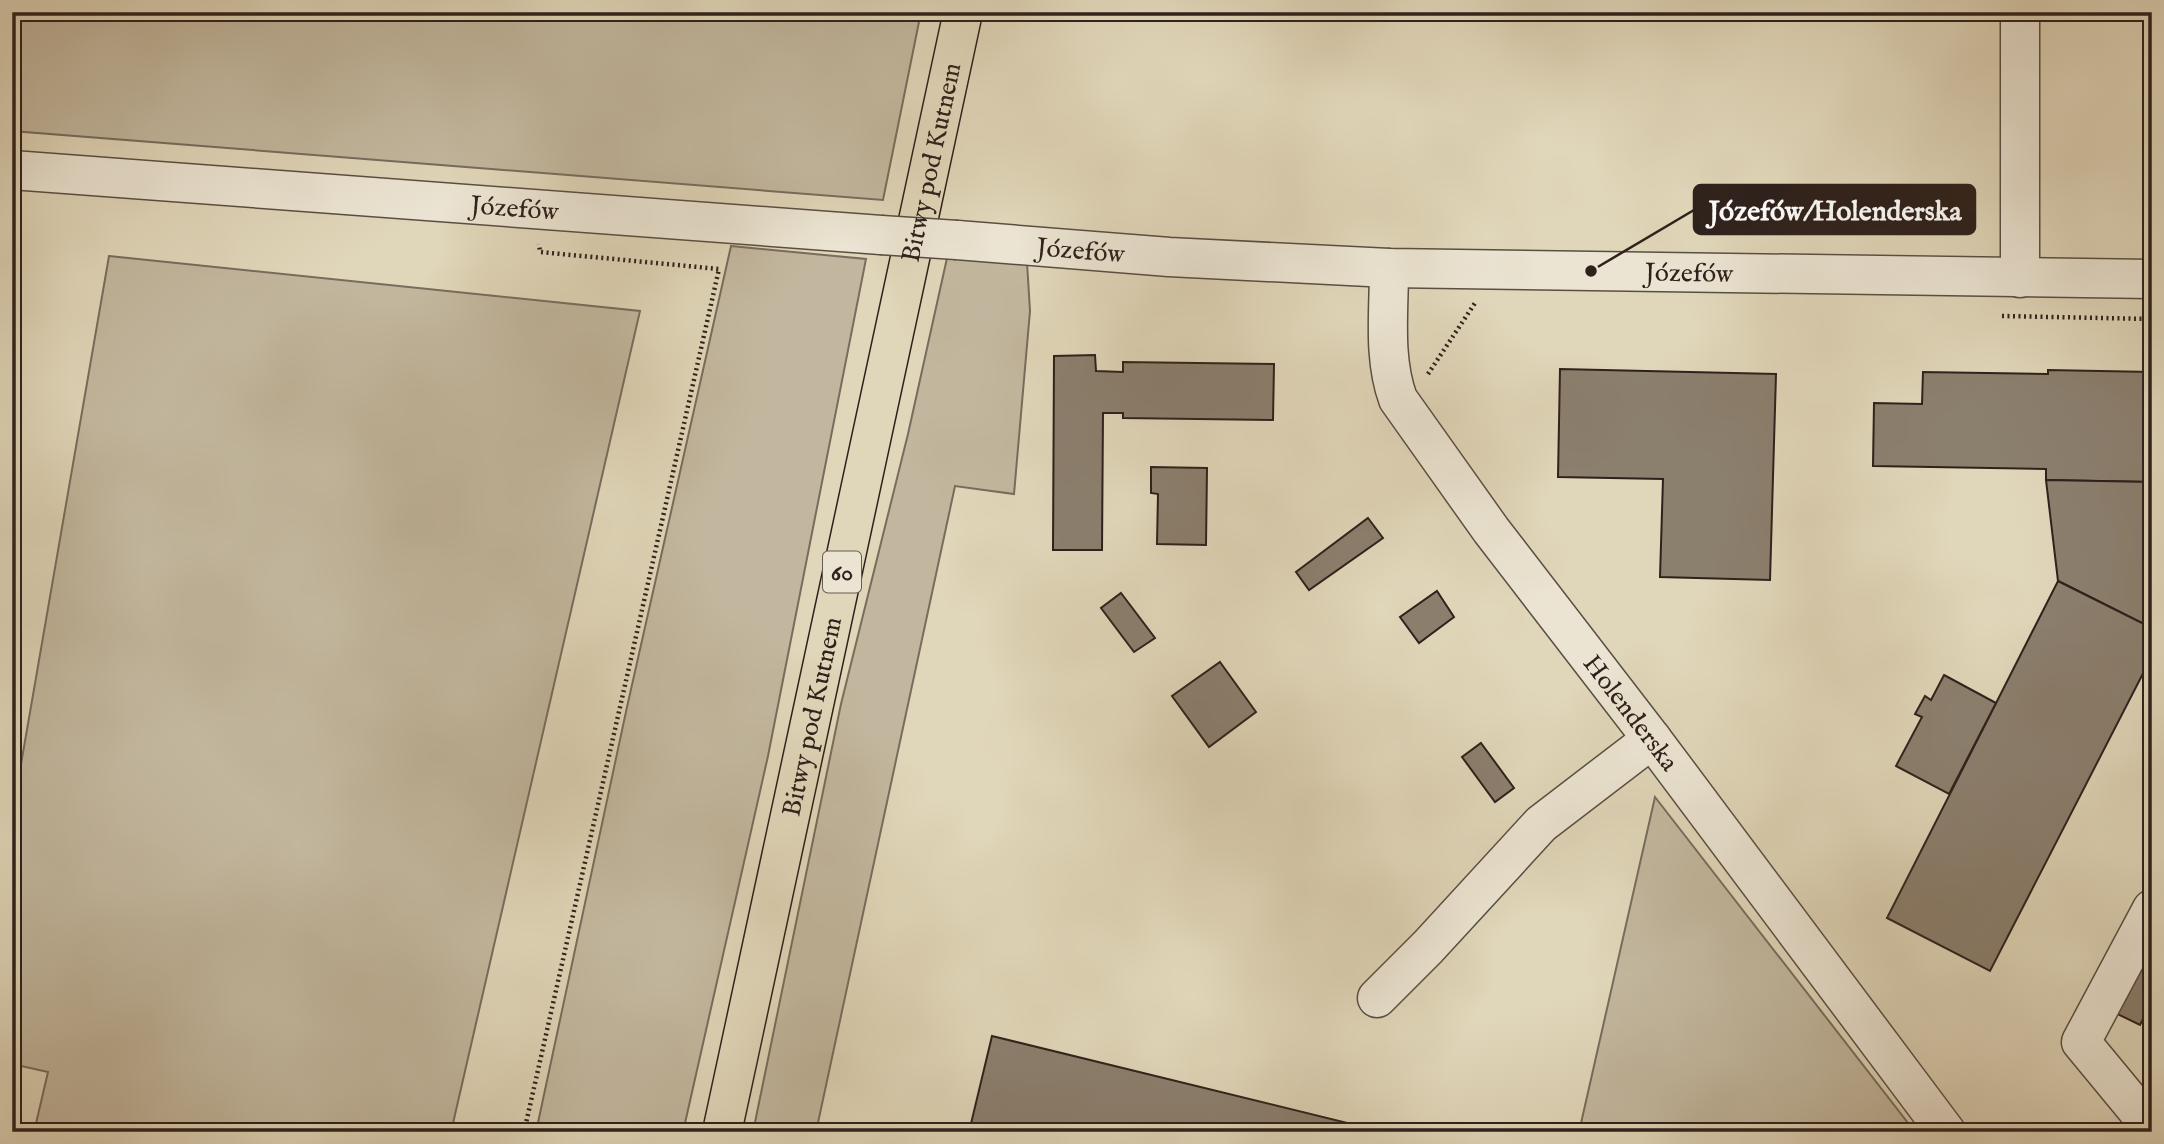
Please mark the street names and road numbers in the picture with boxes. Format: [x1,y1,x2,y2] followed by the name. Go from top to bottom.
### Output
[895,60,970,265] street label: Bitwy pod Kutnem
[466,189,561,229] street label: Józefów
[1032,231,1127,271] street label: Józefów
[1642,257,1734,291] street label: Józefów
[823,552,861,592] road number: 60
[775,614,850,820] street label: Bitwy pod Kutnem
[1575,648,1686,779] street label: Holenderska

